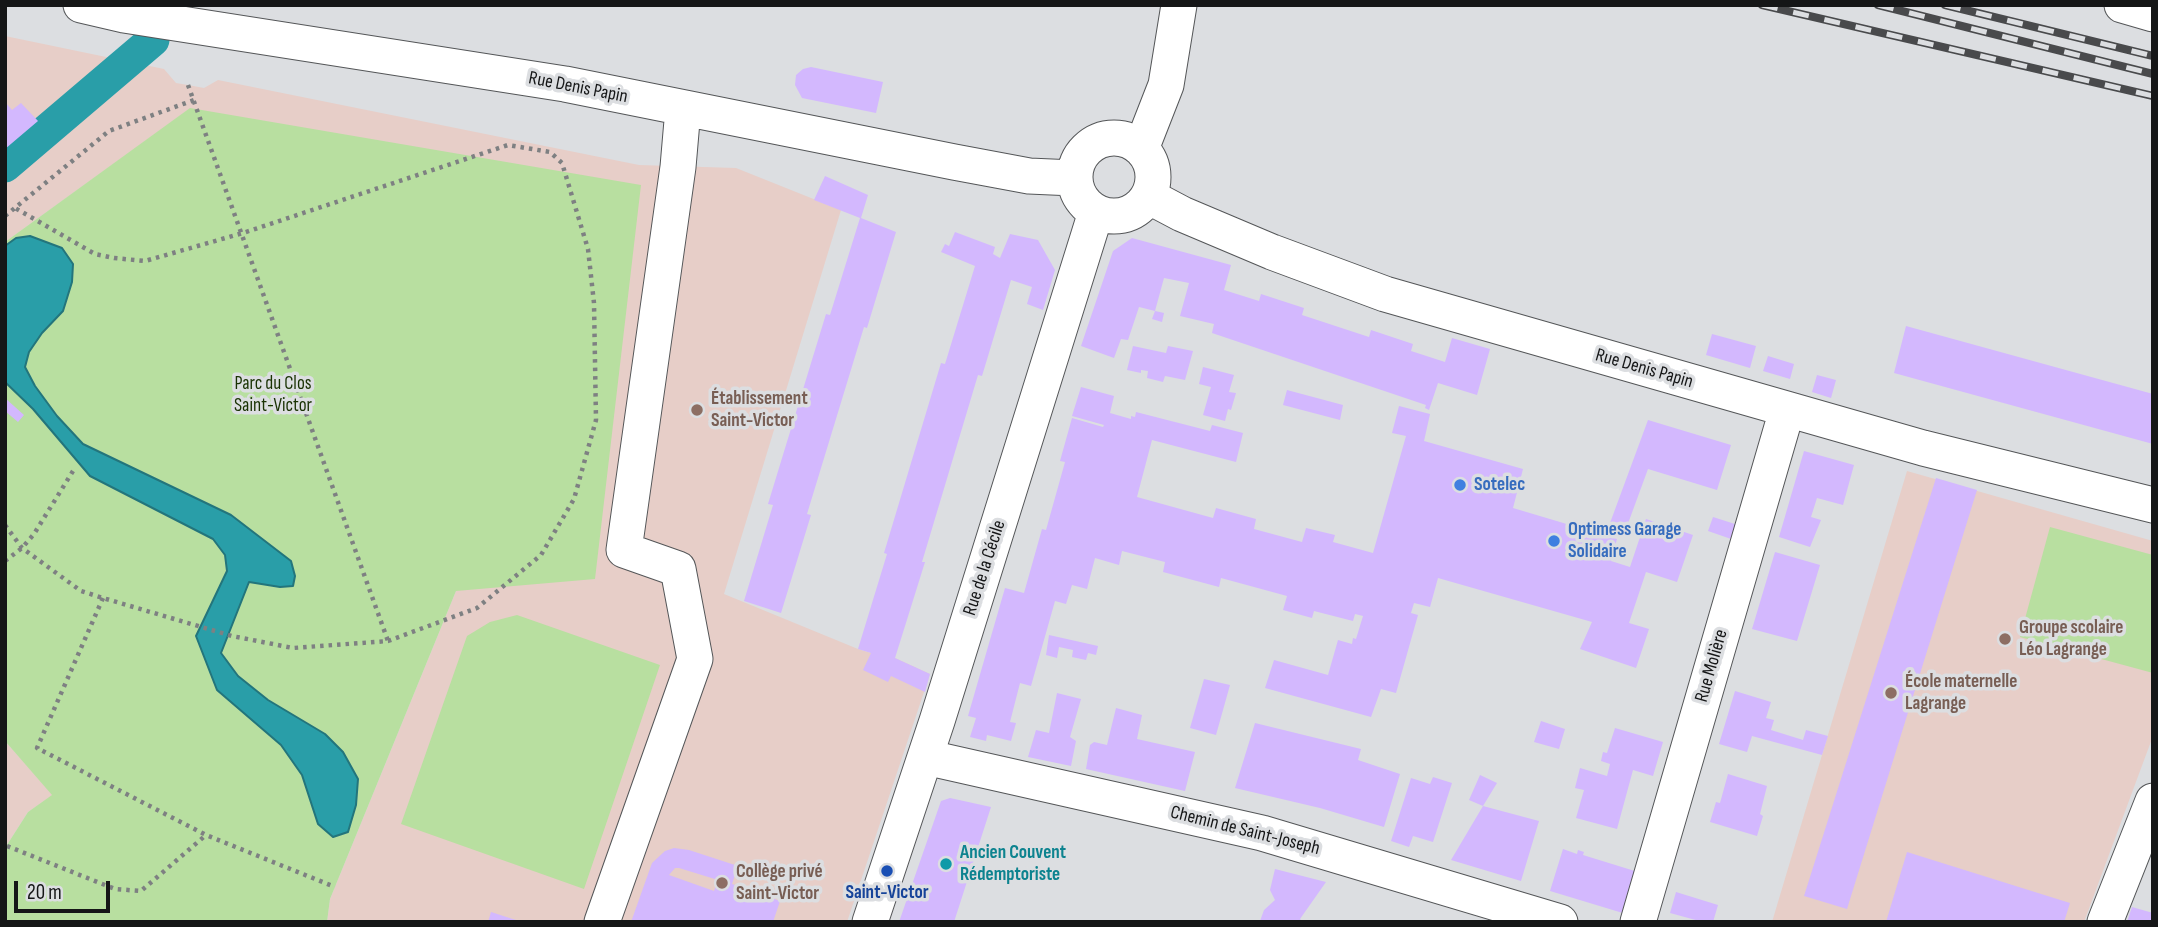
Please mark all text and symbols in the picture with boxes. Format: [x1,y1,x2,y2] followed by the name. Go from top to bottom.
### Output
[527,67,629,109] street label: Rue Denis Papin
[1593,344,1695,394] street label: Rue Denis Papin
[234,373,312,417] park label: Parc du Clos Saint-Victor
[711,388,808,432] place label: Établissement Saint-Victor
[689,402,705,418] marker: Établissement Saint-Victor
[1474,474,1525,496] place label: Sotelec
[1452,477,1468,493] marker: Sotelec
[959,517,1011,619] street label: Rue de la Cécile
[1568,519,1681,563] place label: Optimess Garage Solidaire
[1546,533,1562,549] marker: Optimess Garage Solidaire
[2019,617,2123,661] place label: Groupe scolaire Léo Lagrange
[1691,627,1733,705] street label: Rue Molière
[1997,631,2013,647] marker: Groupe scolaire Léo Lagrange
[1905,671,2017,715] place label: École maternelle Lagrange
[1883,685,1899,701] marker: École maternelle Lagrange
[1168,801,1322,861] street label: Chemin de Saint-Joseph
[960,842,1066,886] place label: Ancien Couvent Rédemptoriste
[938,856,954,872] marker: Ancien Couvent Rédemptoriste
[736,861,823,905] place label: Collège privé Saint-Victor
[879,863,895,879] marker: Saint-Victor
[18,867,114,911] scale bar
[714,875,730,891] marker: Collège privé Saint-Victor
[27,880,62,905] text: 20 m
[845,882,929,904] place label: Saint-Victor

